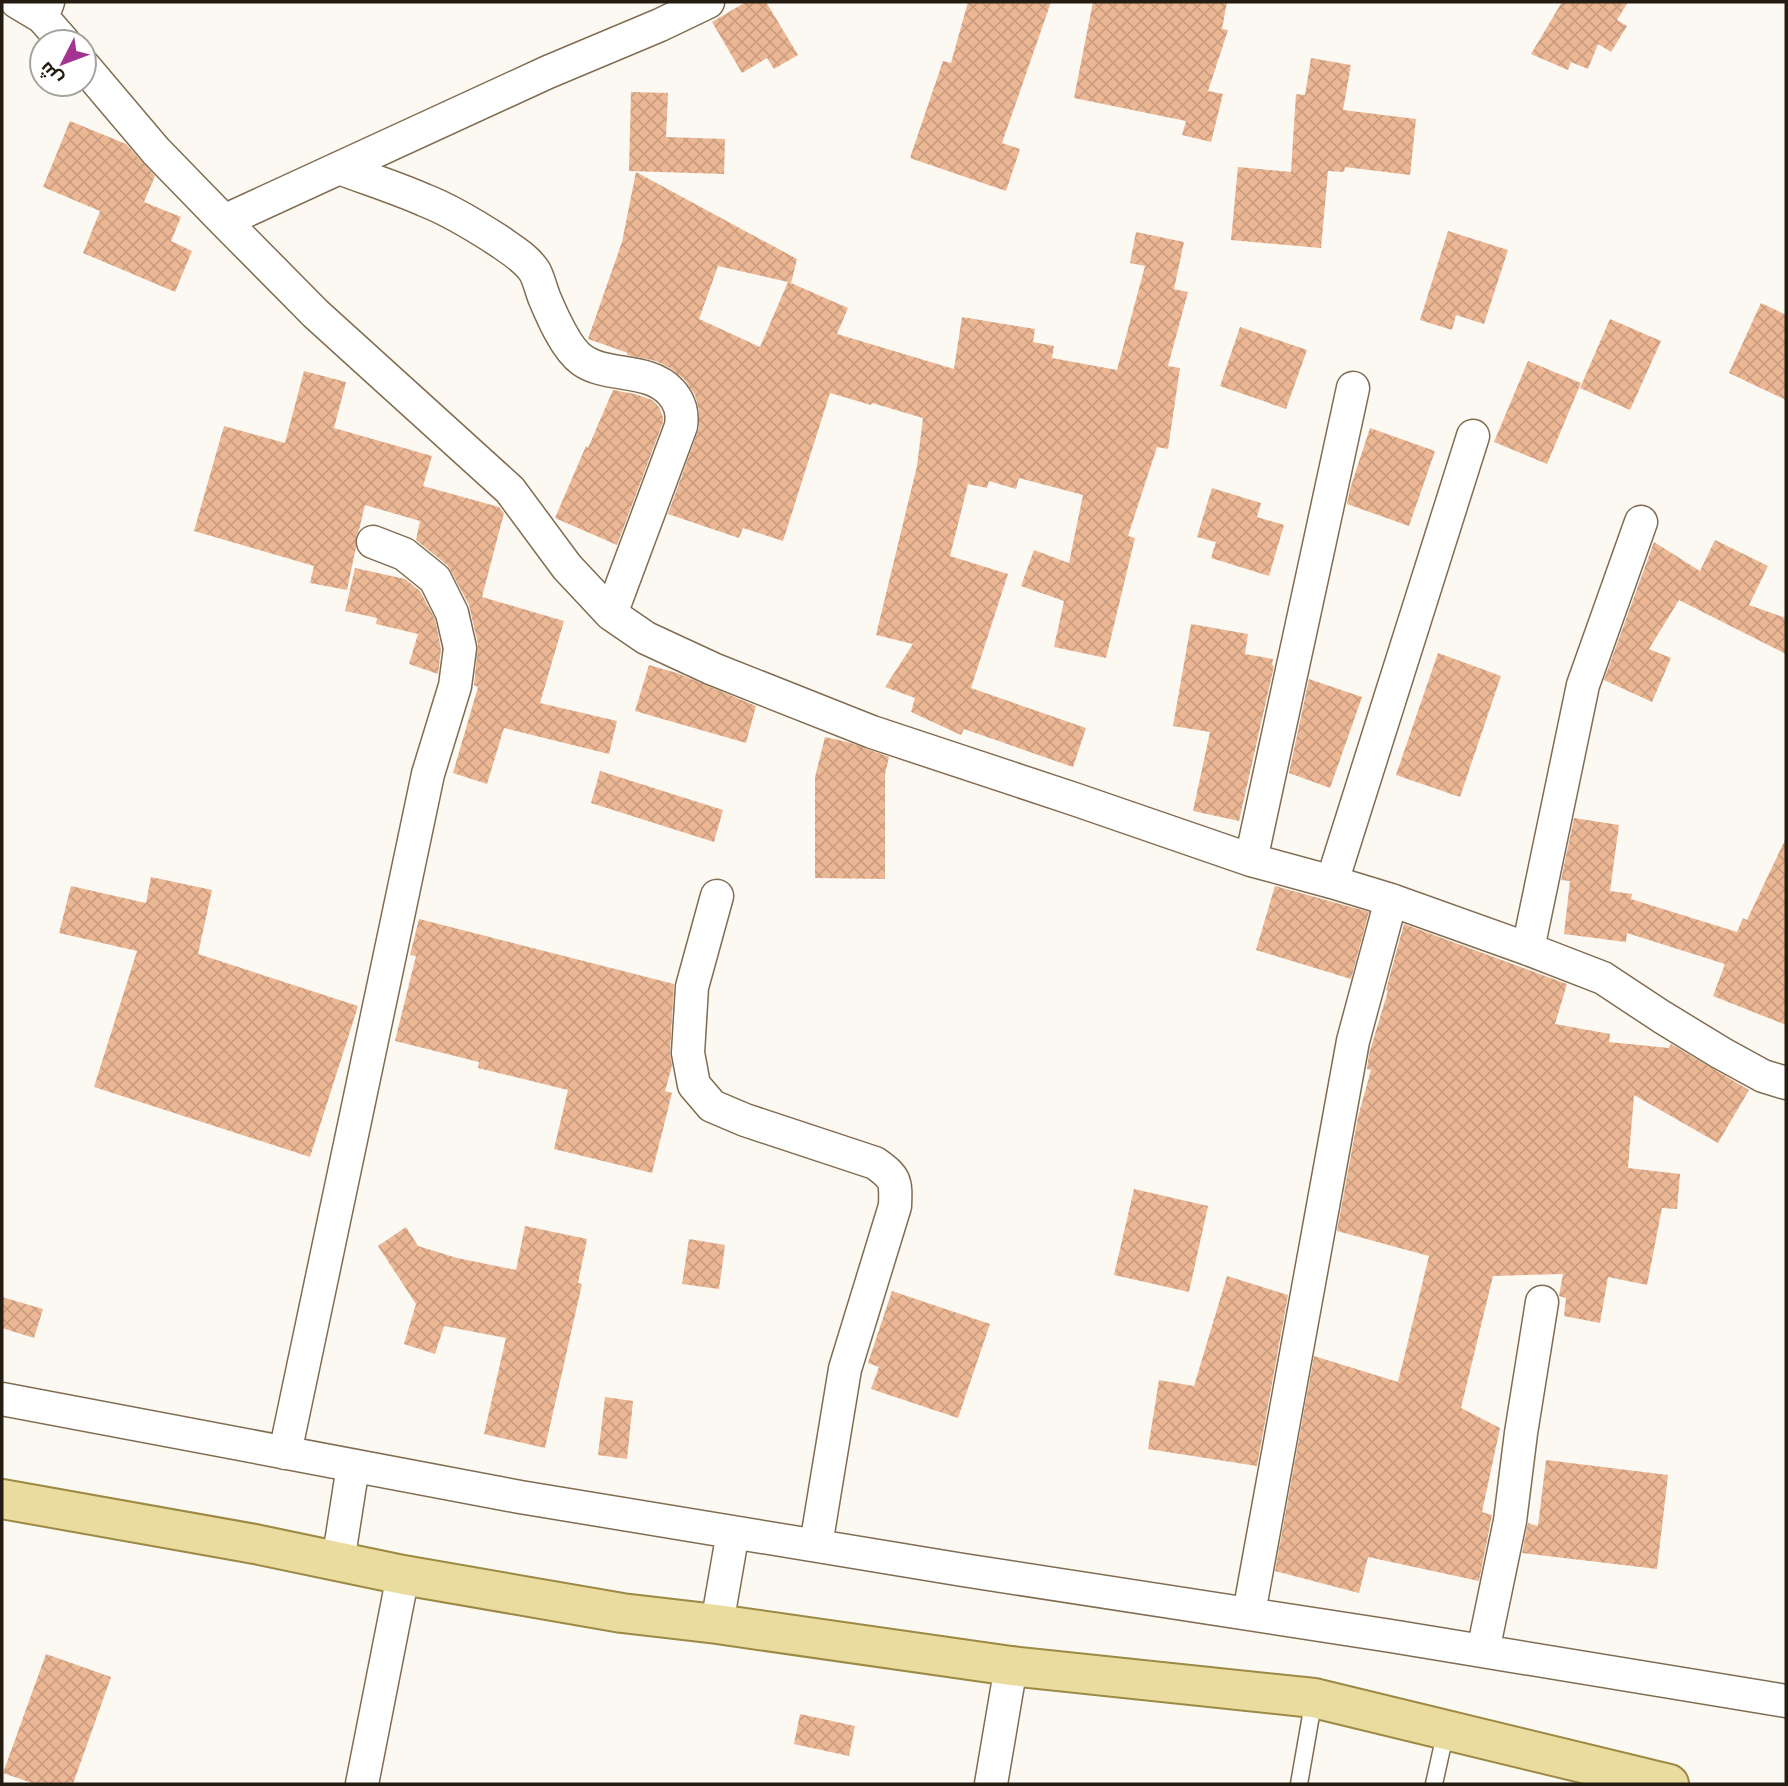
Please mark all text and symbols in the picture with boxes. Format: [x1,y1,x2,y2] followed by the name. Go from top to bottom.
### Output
[28,28,98,98] north arrow
[33,57,68,92] text: ش

